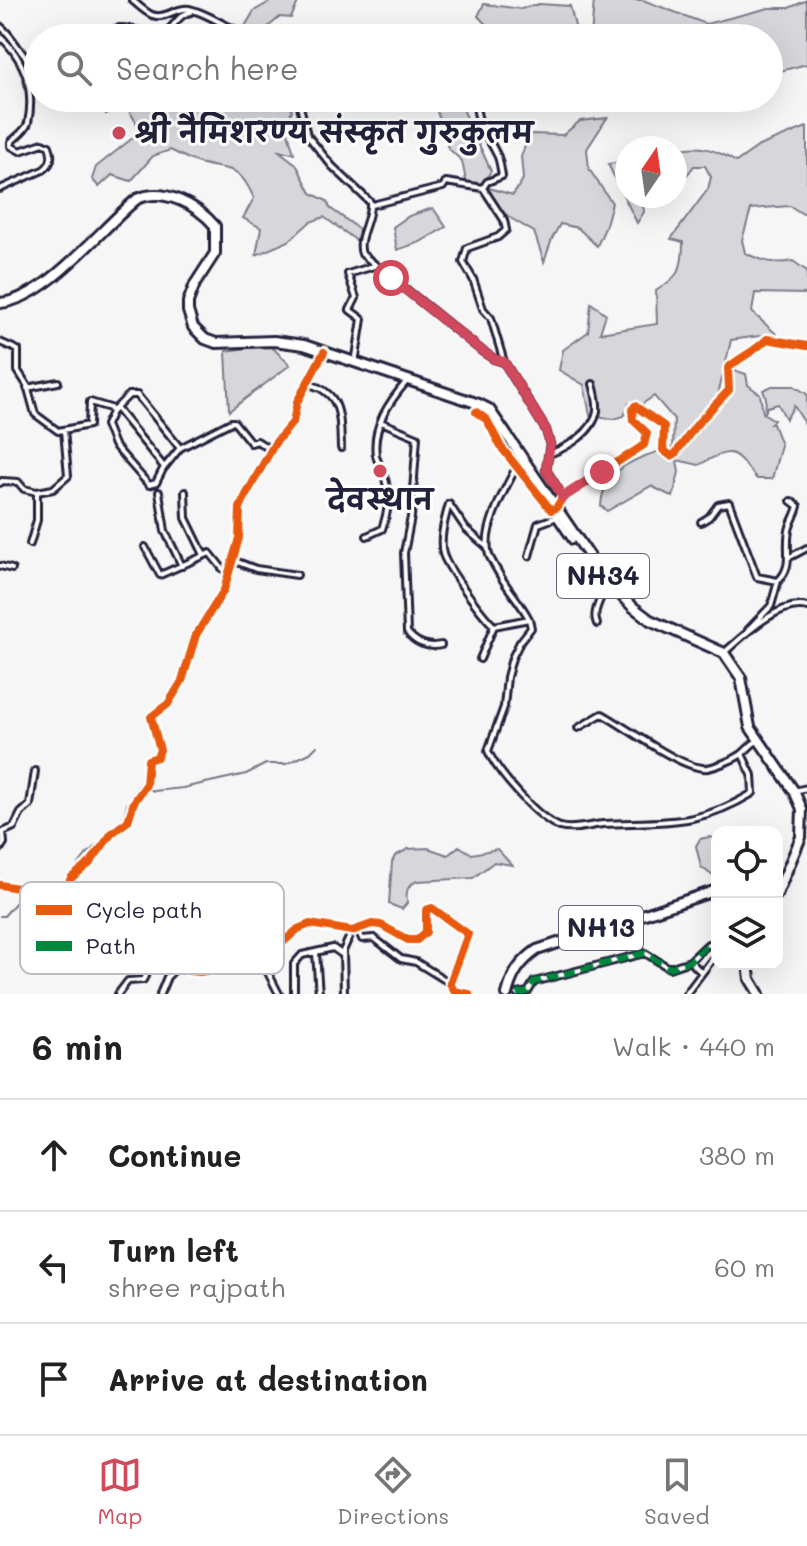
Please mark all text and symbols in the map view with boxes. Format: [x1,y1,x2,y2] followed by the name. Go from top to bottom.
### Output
[24,24,783,112] search box
[52,46,96,90] icon: search
[116,48,299,88] text: Search here
[135,107,535,156] place label: श्री नैमिशरण्य संस्कृत गुरुकुलम
[110,124,128,142] marker: श्री नैमिशरण्य संस्कृत गुरुकुलम
[615,136,687,208] north arrow
[373,260,409,296] route start
[584,454,620,490] route end
[371,462,389,480] marker: देवस्थान
[324,477,435,517] place label: देवस्थान
[557,554,649,598] road number: NH34
[711,826,783,970] map controls
[711,826,783,898] button: locate
[20,882,284,974] legend
[86,895,202,924] text: Cycle path
[711,898,783,970] button: layers
[559,906,643,950] road number: NH13
[86,931,135,960] text: Path
[32,1024,123,1069] text: 6 min
[612,1029,775,1063] text: Walk · 440 m
[32,1133,76,1177] icon: ahead
[108,1135,241,1175] text: Continue
[699,1138,775,1172] text: 380 m
[108,1230,239,1270] text: Turn left
[32,1245,76,1289] icon: left
[714,1250,775,1284] text: 60 m
[108,1270,285,1304] text: shree rajpath
[32,1357,76,1401] icon: arrive
[108,1359,428,1399] text: Arrive at destination
[98,1453,142,1530] tab: Map
[337,1453,449,1530] tab: Directions
[644,1453,709,1530] tab: Saved

